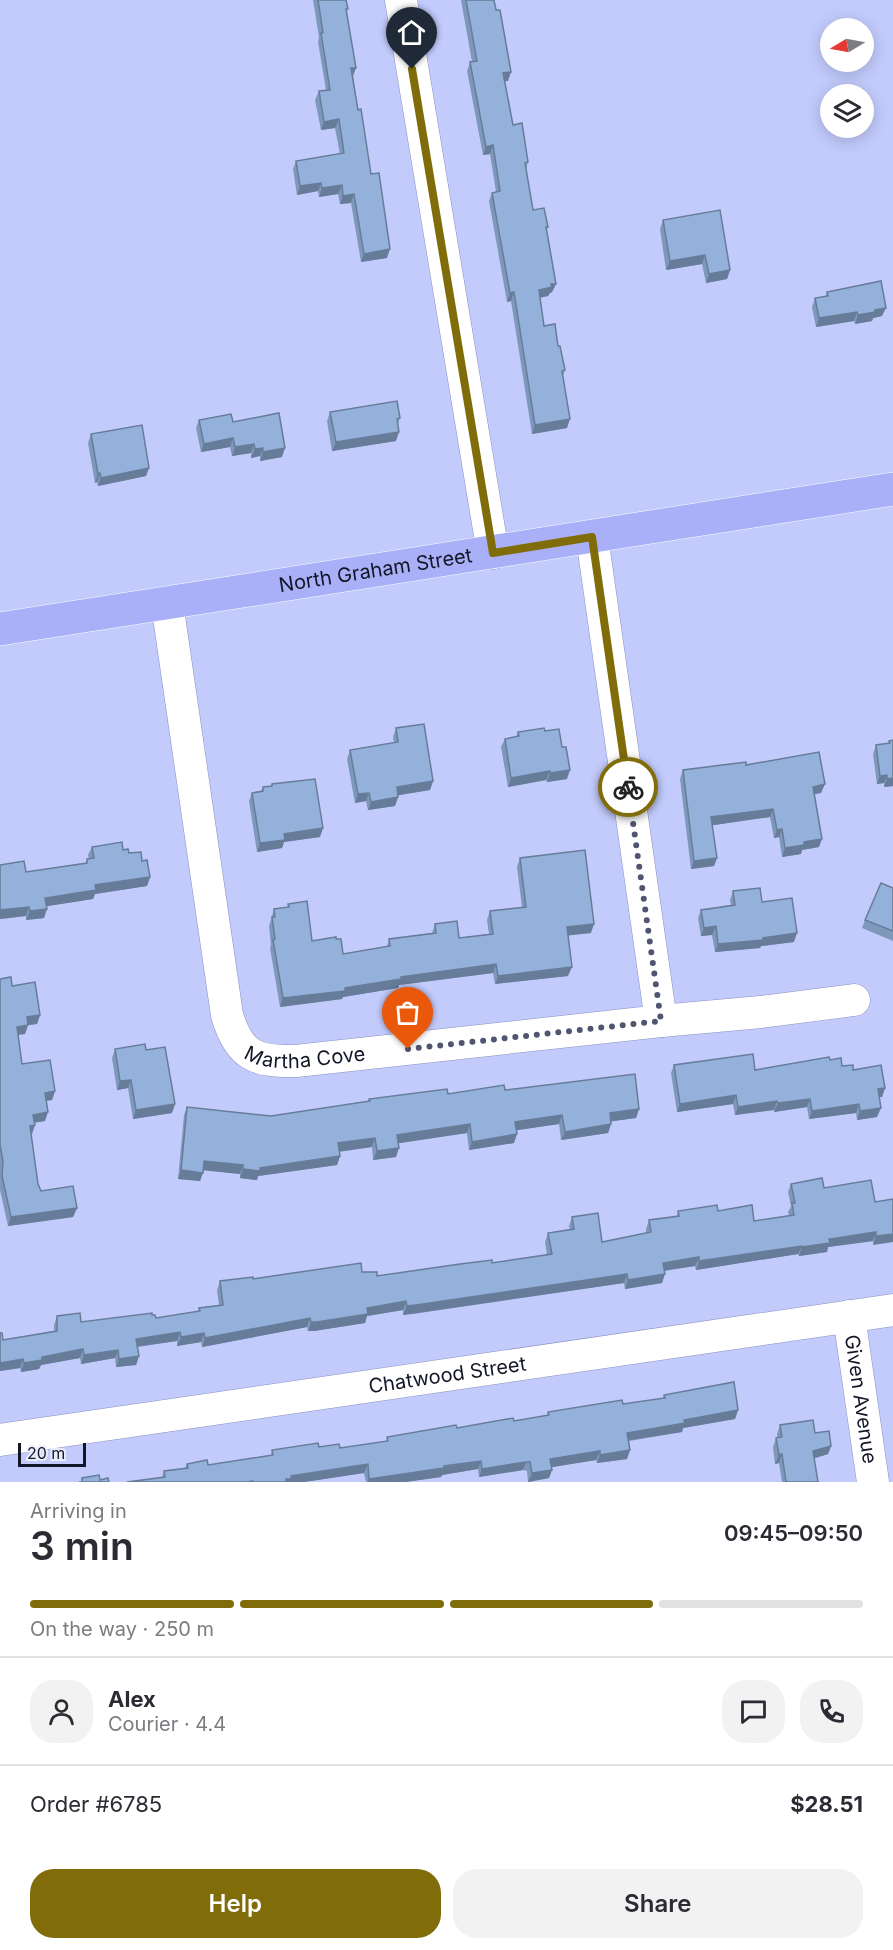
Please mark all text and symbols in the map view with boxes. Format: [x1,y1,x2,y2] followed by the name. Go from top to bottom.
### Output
[386,7,437,69] pin
[395,16,428,49] icon: home
[820,18,874,72] north arrow
[820,18,874,138] map controls
[820,84,874,138] button: layers
[277,543,474,597] street label: North Graham Street
[598,757,658,817] courier
[612,771,645,804] icon: bike
[382,987,433,1049] pin
[391,996,424,1029] icon: bag
[241,1041,366,1073] street label: Martha Cove
[840,1333,882,1465] street label: Given Avenue
[367,1352,528,1398] street label: Chatwood Street
[18,1440,86,1468] scale bar
[27,1443,65,1463] text: 20 m
[30,1499,127,1523] text: Arriving in
[724,1520,863,1546] text: 09:45–09:50
[30,1522,134,1569] text: 3 min
[30,1617,214,1641] text: On the way · 250 m
[30,1680,93,1743] button: person
[722,1680,785,1743] button: chat
[800,1680,863,1743] button: phone
[108,1686,156,1712] text: Alex
[108,1712,226,1736] text: Courier · 4.4
[30,1791,162,1817] text: Order #6785
[790,1791,863,1817] text: $28.51
[30,1869,441,1938] button: Help
[453,1869,863,1938] button: Share

